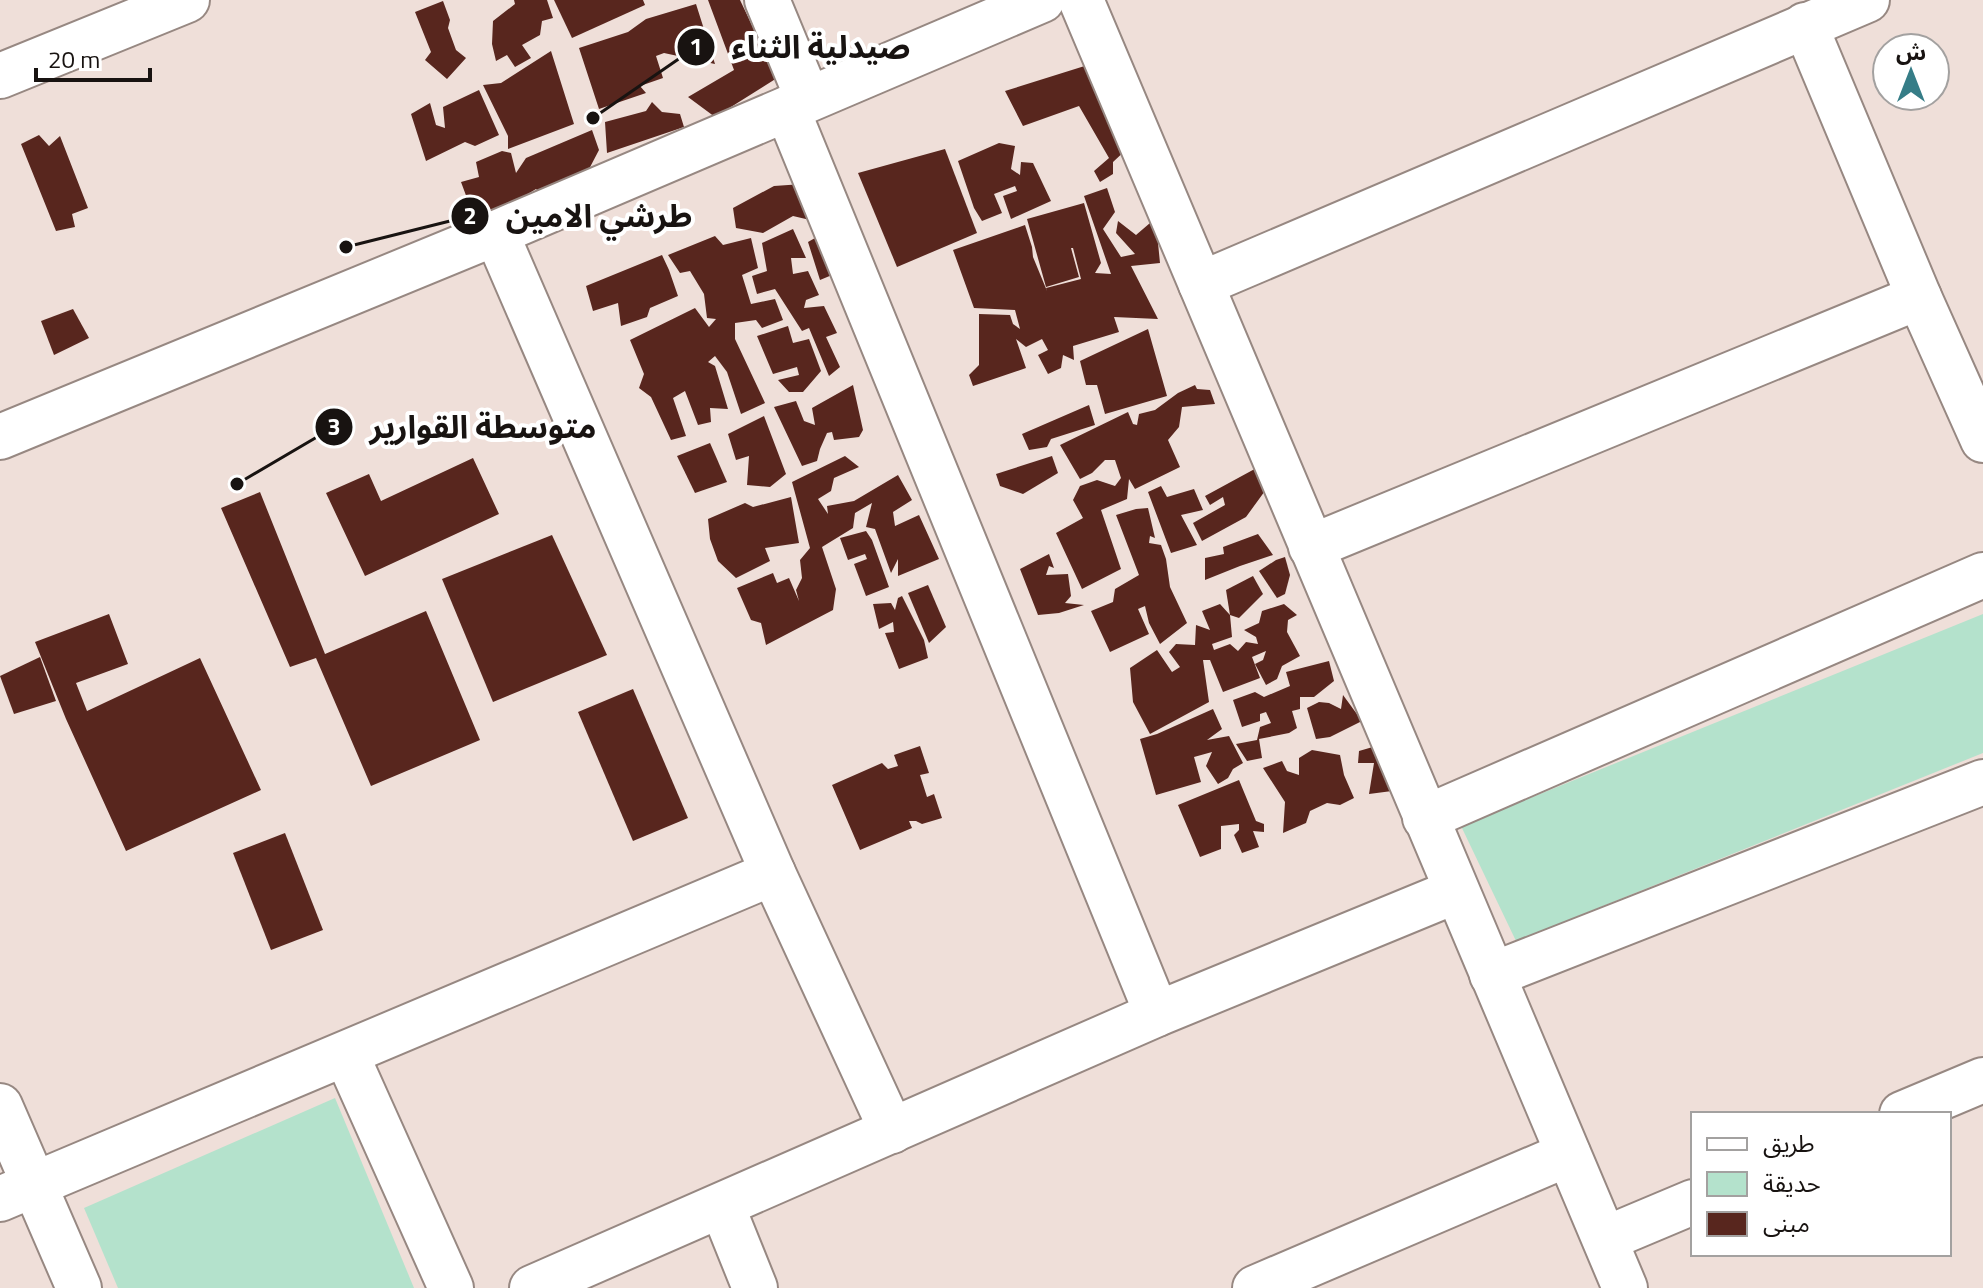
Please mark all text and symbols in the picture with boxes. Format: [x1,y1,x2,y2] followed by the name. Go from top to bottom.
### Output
[676,19,927,75] callout: صيدلية الثناء
[732,22,910,70] text: صيدلية الثناء
[689,28,703,64] text: 1
[36,32,150,82] scale bar
[1871,32,1951,112] north arrow
[1896,35,1926,69] text: ش
[48,41,100,77] text: 20 m
[450,188,708,244] callout: طرشي الامين
[506,191,692,241] text: طرشي الامين
[463,197,477,233] text: 2
[314,399,613,455] callout: متوسطة القوارير
[368,402,596,450] text: متوسطة القوارير
[327,408,341,444] text: 3
[1691,1112,1951,1256] legend
[1763,1125,1815,1161] text: طريق
[1763,1165,1821,1201] text: حديقة
[1763,1205,1810,1241] text: مبنى

